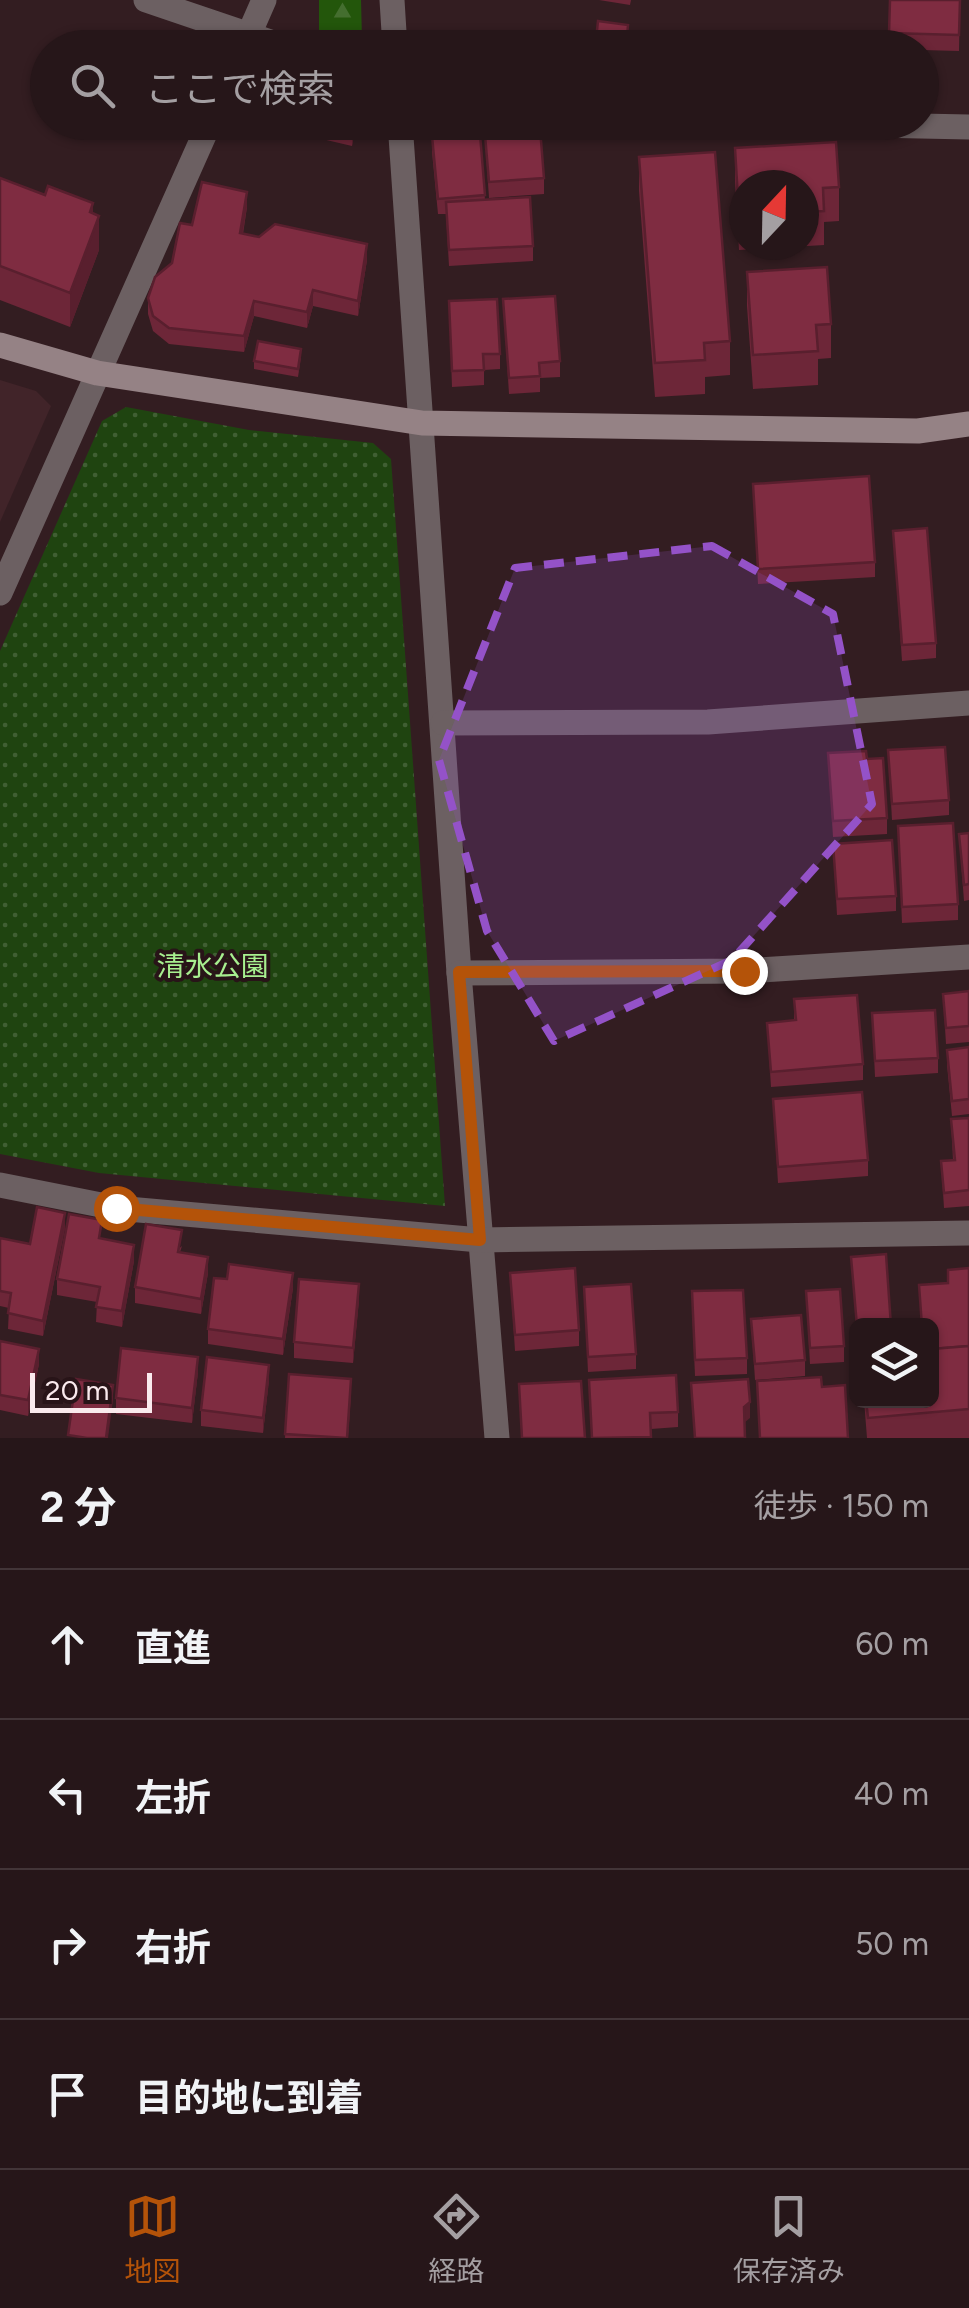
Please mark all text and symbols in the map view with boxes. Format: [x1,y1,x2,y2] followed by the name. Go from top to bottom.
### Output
[30,30,939,140] search box
[65,58,120,113] icon: search
[145,66,335,112] text: ここで検索
[729,170,819,260] north arrow
[157,949,269,983] park label: 清水公園
[722,949,768,995] route end
[94,1186,140,1232] route start
[849,1318,939,1408] map controls
[849,1318,939,1408] button: layers
[30,1368,152,1412] scale bar
[45,1373,109,1407] text: 20 m
[40,1482,116,1533] text: 2 分
[754,1487,929,1525] text: 徒歩 · 150 m
[40,1617,95,1672] icon: ahead
[135,1625,211,1671] text: 直進
[855,1625,929,1663] text: 60 m
[40,1767,95,1822] icon: left
[135,1775,211,1821] text: 左折
[853,1775,929,1813] text: 40 m
[40,1917,95,1972] icon: right
[135,1925,211,1971] text: 右折
[855,1925,929,1963] text: 50 m
[40,2067,95,2122] icon: arrive
[135,2075,363,2121] text: 目的地に到着
[124,2189,180,2289] tab: 地図
[428,2189,485,2289] tab: 経路
[733,2189,845,2289] tab: 保存済み

